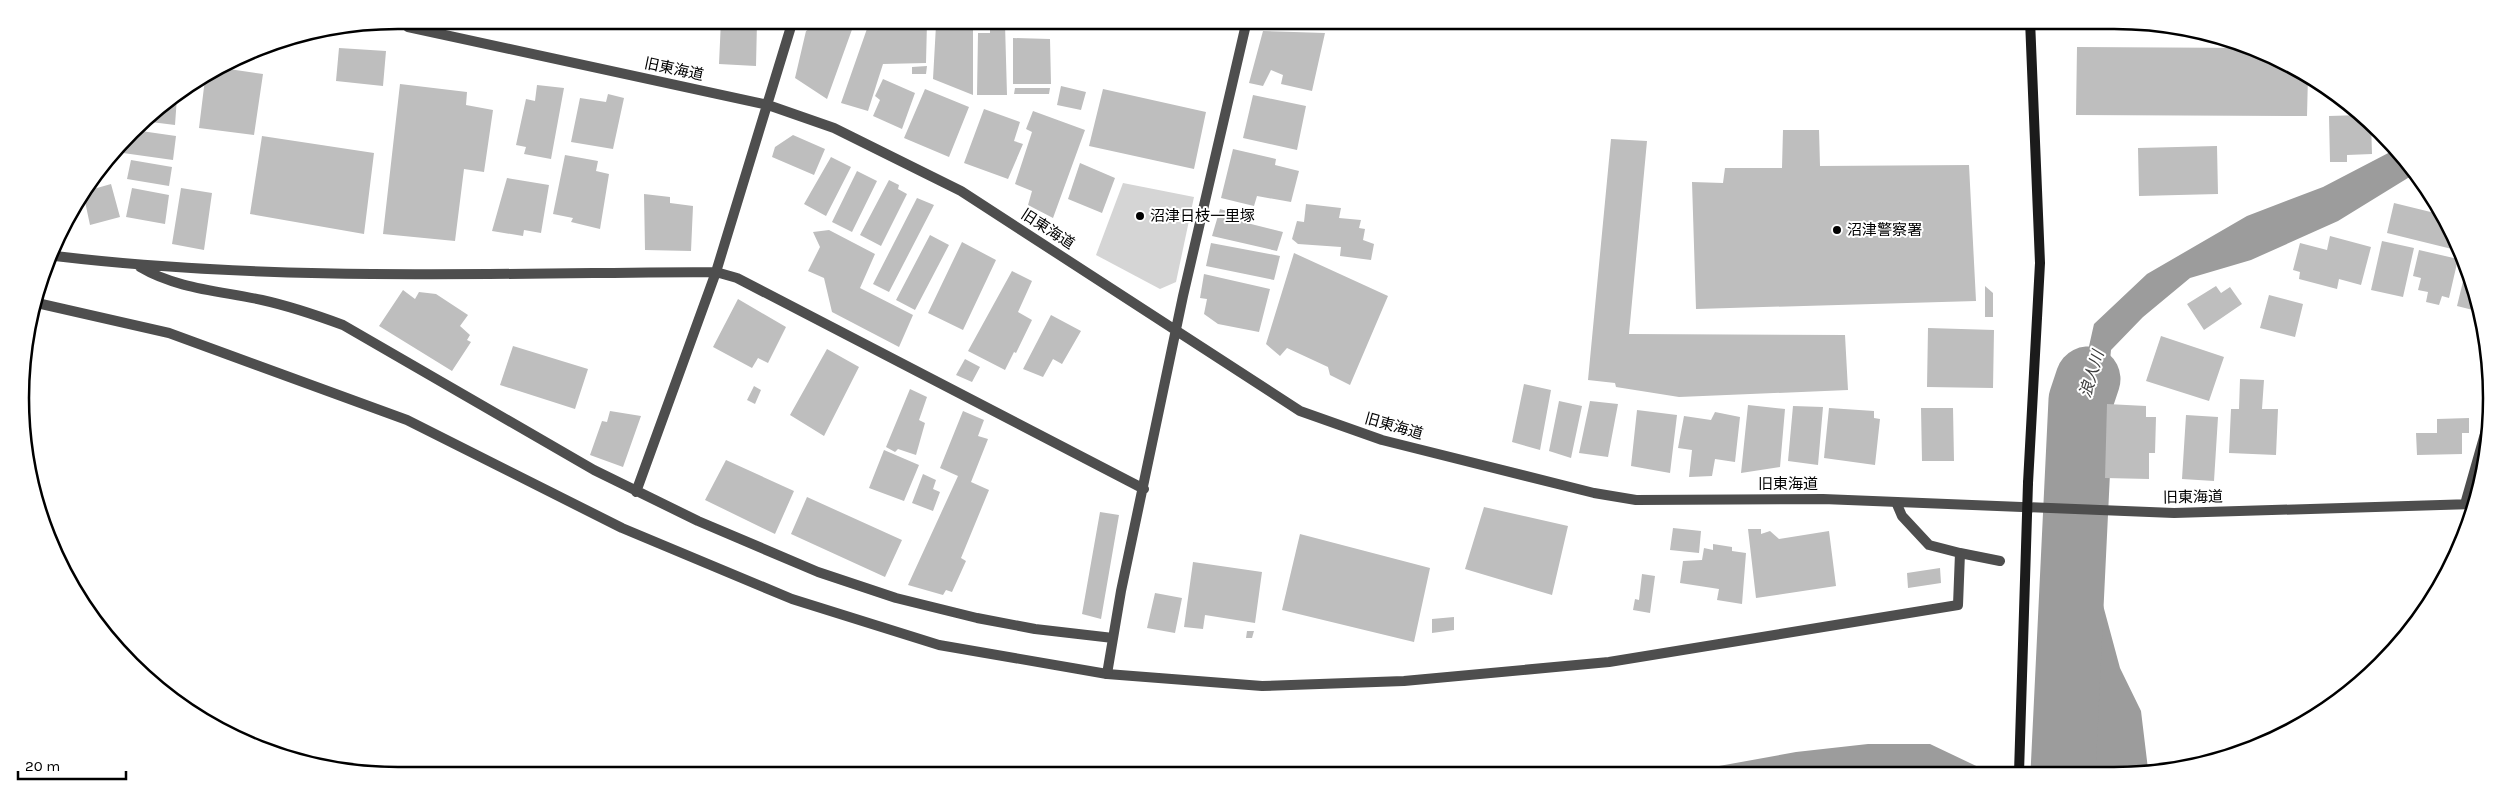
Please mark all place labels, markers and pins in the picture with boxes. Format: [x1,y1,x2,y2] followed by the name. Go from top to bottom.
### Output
[1150,207,1255,225] place label: 沼津日枝一里塚
[1134,210,1146,222] marker: 沼津日枝一里塚
[1847,221,1922,239] place label: 沼津警察署
[1831,224,1843,236] marker: 沼津警察署

